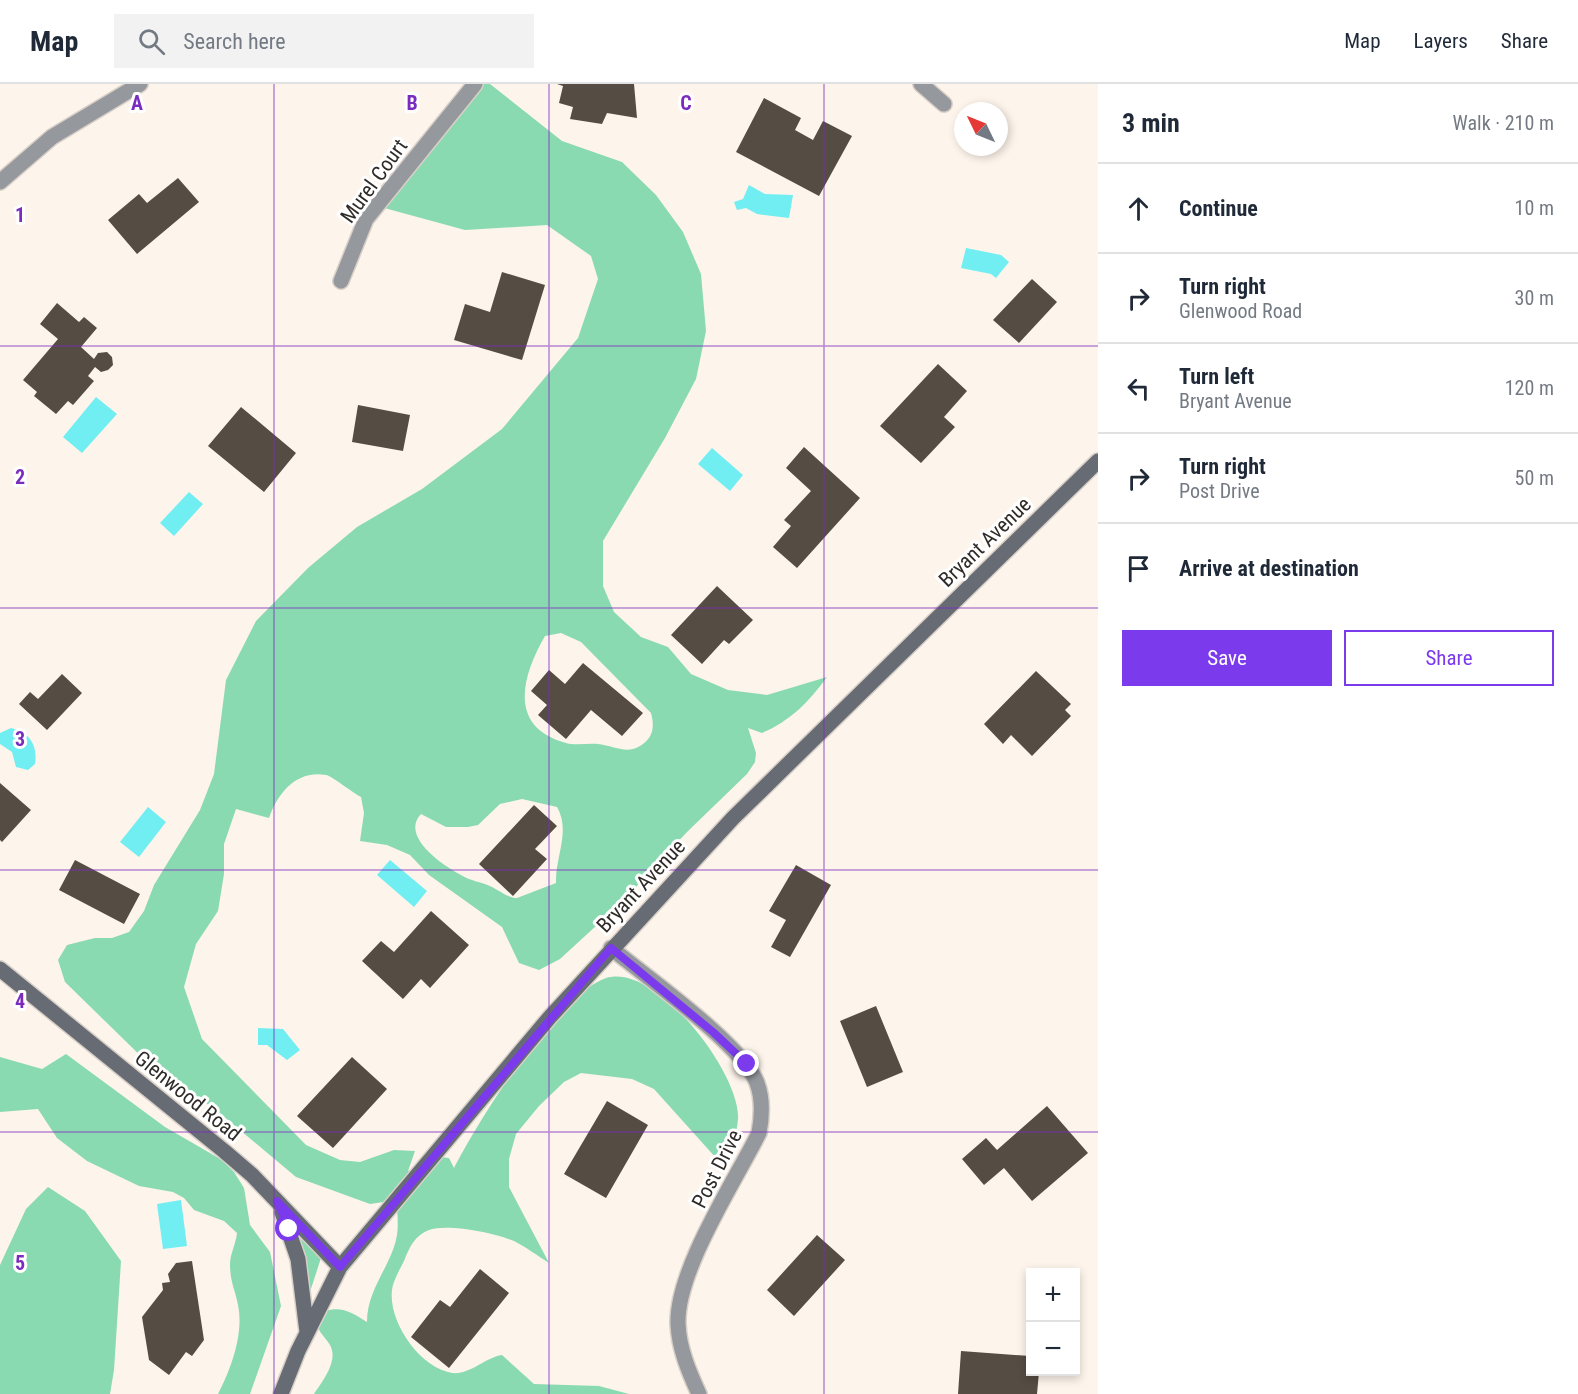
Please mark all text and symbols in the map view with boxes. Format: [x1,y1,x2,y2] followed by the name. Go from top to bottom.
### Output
[114,14,534,68] search box
[30,25,78,58] text: Map
[135,25,168,58] icon: search
[183,29,286,54] text: Search here
[1344,29,1381,53] text: Map
[1414,29,1468,53] text: Layers
[1501,29,1548,53] text: Share
[131,91,143,115] text: A
[406,91,418,115] text: B
[680,91,692,115] text: C
[954,102,1008,156] north arrow
[1122,108,1180,138] text: 3 min
[1453,111,1554,135] text: Walk · 210 m
[336,135,412,227] street label: Murel Court
[1122,192,1155,225] icon: ahead
[1179,196,1258,221] text: Continue
[1515,196,1554,220] text: 10 m
[15,203,25,227] text: 1
[1179,274,1266,299] text: Turn right
[1122,282,1155,315] icon: right
[1515,286,1554,310] text: 30 m
[1179,299,1302,323] text: Glenwood Road
[1179,364,1254,389] text: Turn left
[1122,372,1155,405] icon: left
[1505,376,1554,400] text: 120 m
[1179,389,1292,413] text: Bryant Avenue
[1179,454,1266,479] text: Turn right
[1122,462,1155,495] icon: right
[15,465,25,489] text: 2
[1515,466,1554,490] text: 50 m
[1179,479,1260,503] text: Post Drive
[934,492,1036,592] street label: Bryant Avenue
[1122,552,1155,585] icon: arrive
[1179,556,1359,581] text: Arrive at destination
[1122,630,1332,686] button: Save
[1344,630,1554,686] button: Share
[15,727,25,751] text: 3
[592,834,690,937] street label: Bryant Avenue
[15,989,25,1013] text: 4
[130,1046,246,1146] street label: Glenwood Road
[733,1050,759,1076] route end
[687,1126,747,1212] street label: Post Drive
[275,1215,301,1241] route start
[15,1251,25,1275] text: 5
[1026,1268,1080,1376] map controls
[1026,1268,1080,1322] button: +
[1026,1322,1080,1376] button: −

